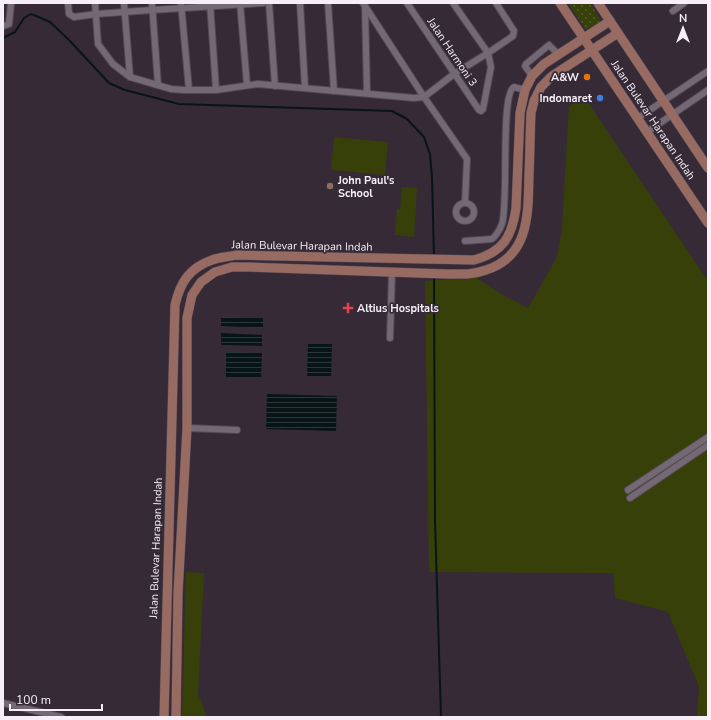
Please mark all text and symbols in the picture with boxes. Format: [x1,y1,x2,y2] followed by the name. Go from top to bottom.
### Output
[663,8,703,48] north arrow
[679,11,687,26] text: N
[423,14,480,89] street label: Jalan Harmoni 3
[607,56,699,183] street label: Jalan Bulevar Harapan Indah
[551,70,580,85] place label: A&W
[582,72,592,82] marker: A&W
[539,91,593,106] place label: Indomaret
[595,93,605,103] marker: Indomaret
[337,173,394,201] place label: John Paul's School
[325,181,335,191] marker: John Paul's School
[230,237,373,255] street label: Jalan Bulevar Harapan Indah
[357,301,439,316] place label: Altius Hospitals
[342,302,354,314] marker: Altius Hospitals
[146,477,166,620] street label: Jalan Bulevar Harapan Indah
[10,686,102,712] scale bar
[16,692,51,708] text: 100 m

